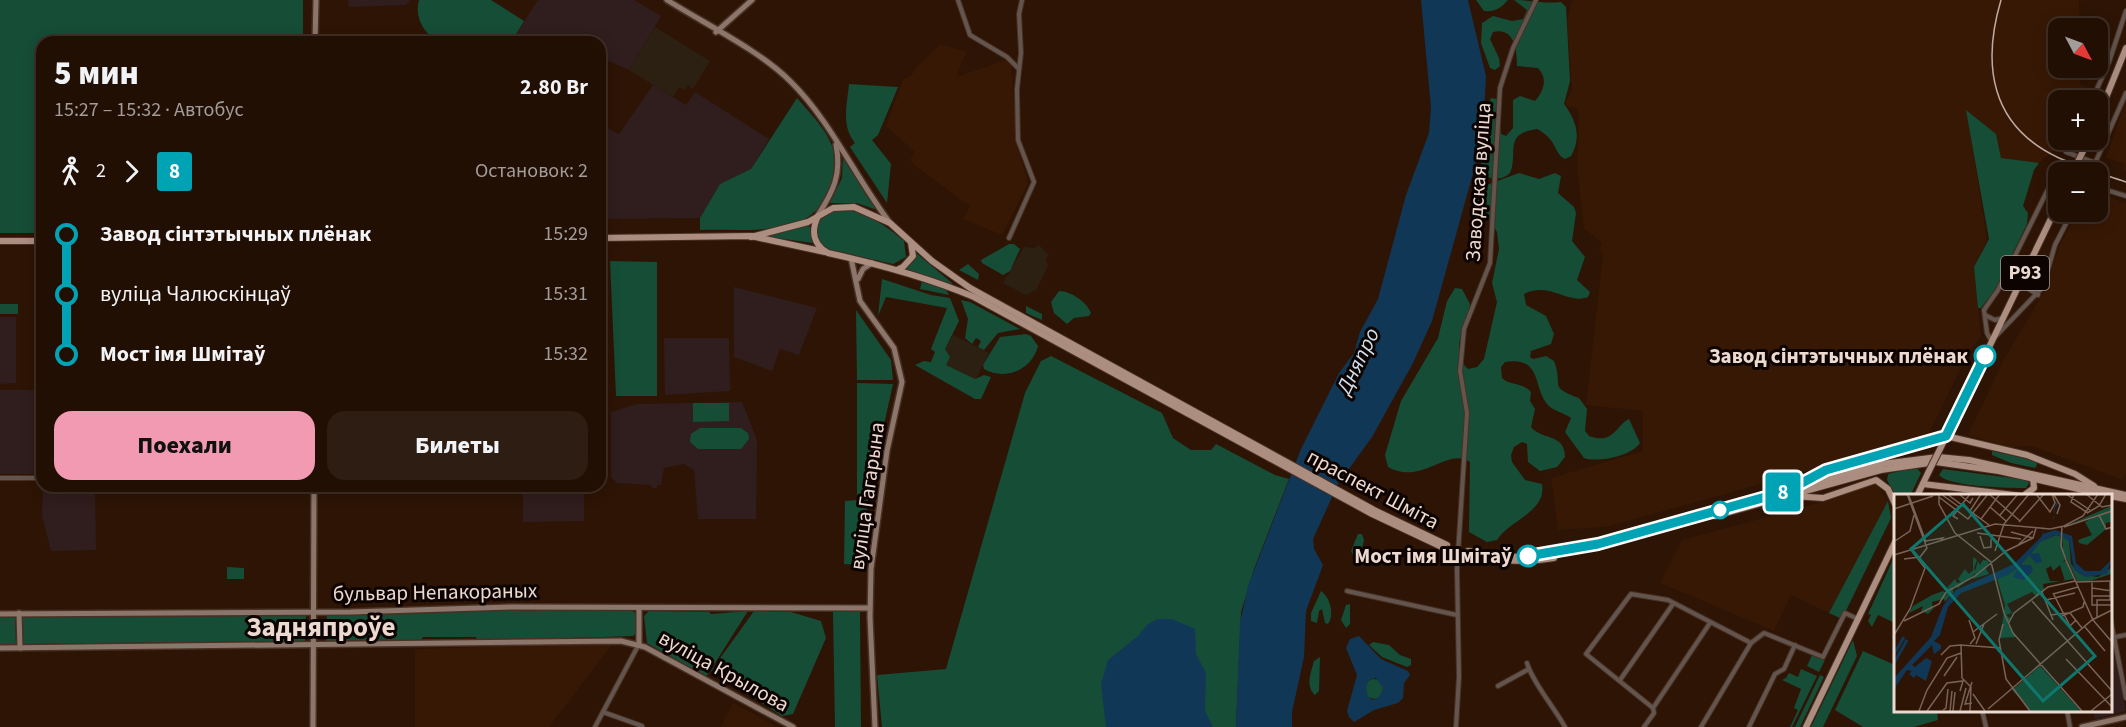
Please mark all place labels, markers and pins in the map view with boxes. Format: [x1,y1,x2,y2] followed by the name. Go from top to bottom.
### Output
[1709,341,1968,371] place label: Завод сінтэтычных плёнак
[1974,345,1996,367] marker: Завод сінтэтычных плёнак
[1711,501,1729,519] unlabelled marker
[1354,541,1512,571] place label: Мост імя Шмітаў
[1517,545,1539,567] marker: Мост імя Шмітаў

